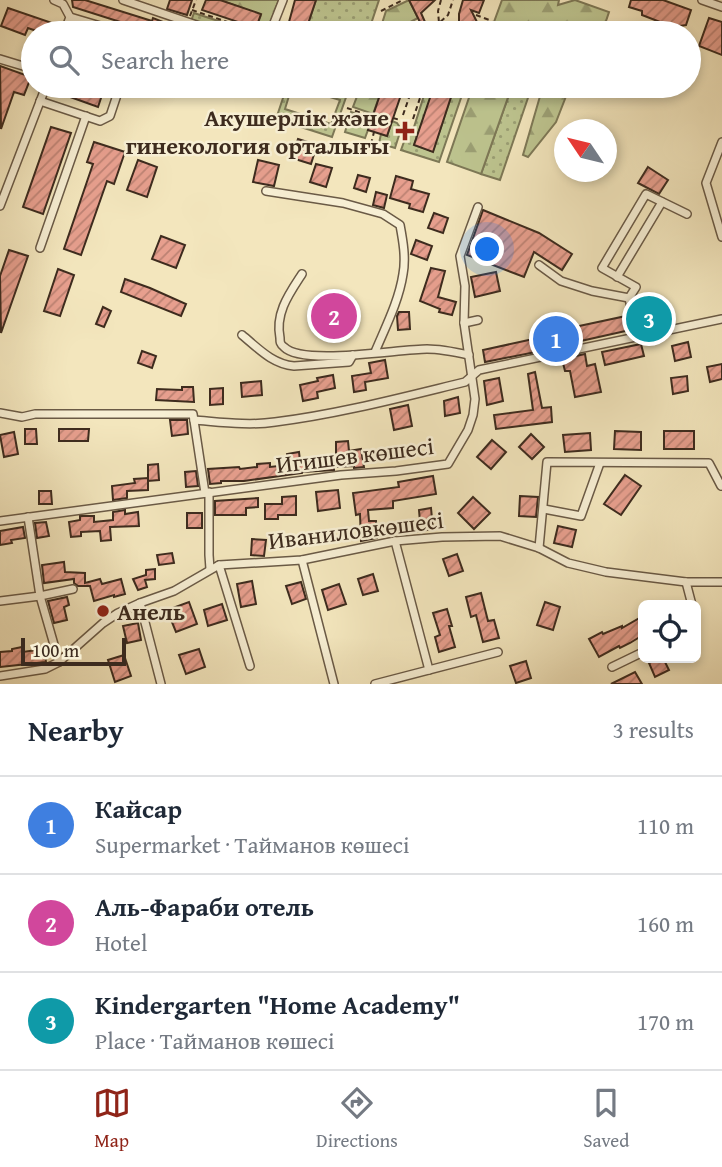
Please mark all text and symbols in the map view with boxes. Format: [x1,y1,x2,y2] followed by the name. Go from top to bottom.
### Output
[21,21,701,98] search box
[101,40,229,79] text: Search here
[45,41,83,79] icon: search
[126,100,389,163] place label: Акушерлік және гинекология орталығы
[554,119,617,182] north arrow
[395,121,415,141] marker: Акушерлік және гинекология орталығы
[470,232,504,266] your location
[311,290,357,342] pin: 2
[626,293,672,345] pin: 3
[533,313,579,365] pin: 1
[274,428,436,482] street label: Игишев көшесі
[266,502,446,558] street label: Иваниловкөшесі
[117,594,185,629] place label: Анель
[638,600,701,663] map controls
[638,600,701,663] button: locate
[95,603,111,619] marker: Анель
[21,635,126,667] scale bar
[32,636,79,664] text: 100 m
[28,708,124,752] text: Nearby
[613,713,694,746] text: 3 results
[95,789,182,828] text: Кайсар
[45,809,57,842] text: 1
[637,809,694,842] text: 110 m
[95,828,409,861] text: Supermarket · Тайманов көшесі
[95,887,314,926] text: Аль-Фараби отель
[45,907,57,940] text: 2
[637,907,694,940] text: 160 m
[95,926,147,959] text: Hotel
[95,985,460,1024] text: Kindergarten "Home Academy"
[45,1005,57,1038] text: 3
[637,1005,694,1038] text: 170 m
[95,1024,335,1057] text: Place · Тайманов көшесі
[93,1084,131,1154] tab: Map
[316,1084,398,1154] tab: Directions
[583,1084,629,1154] tab: Saved

